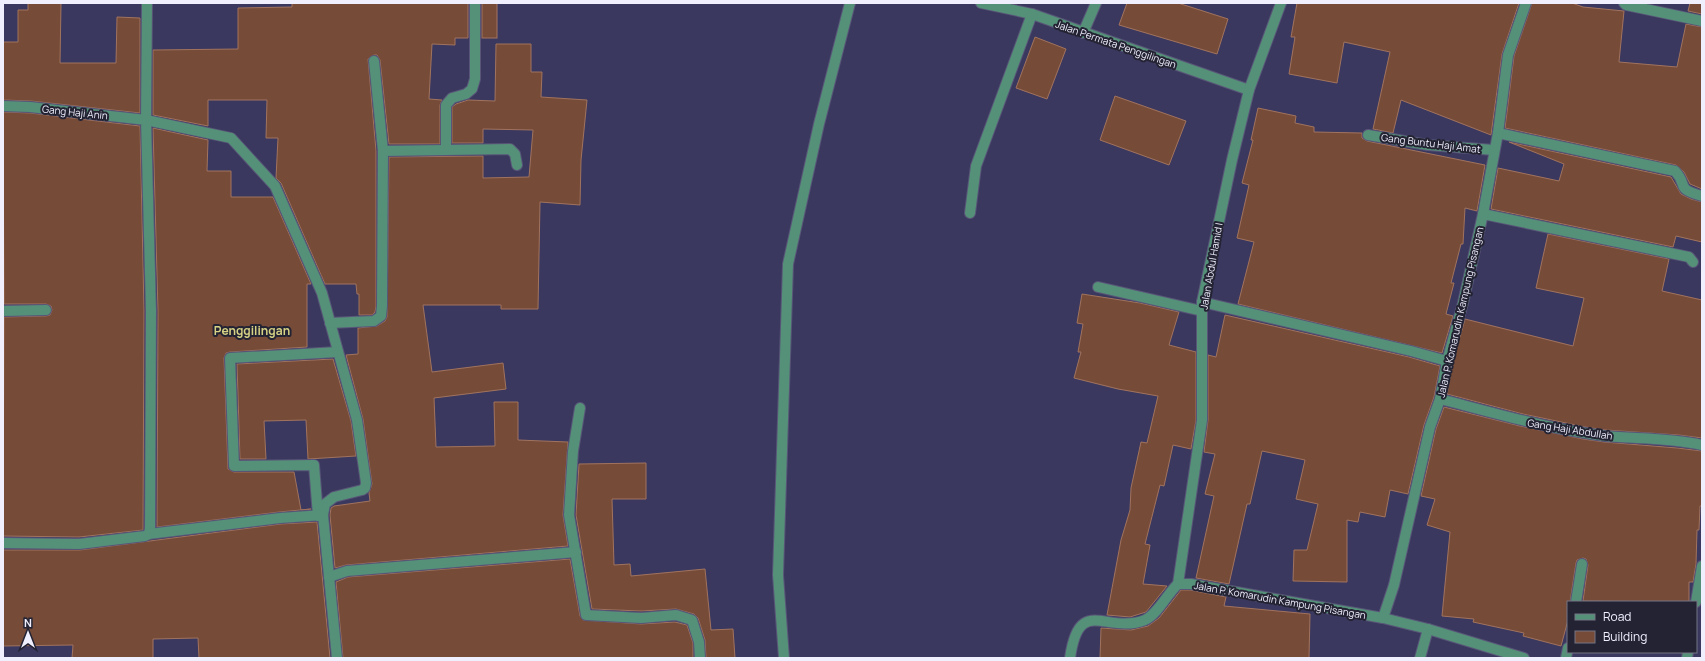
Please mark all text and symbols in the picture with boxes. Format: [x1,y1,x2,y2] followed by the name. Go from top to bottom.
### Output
[1054,17,1178,71] street label: Jalan Permata Penggilingan
[41,102,109,122] street label: Gang Haji Anin
[1380,130,1482,156] street label: Gang Buntu Haji Amat
[1196,221,1226,311] street label: Jalan Abdul Hamid I
[1434,225,1486,399] street label: Jalan P. Komarudin Kampung Pisangan
[214,322,290,339] district label: Penggilingan
[1526,415,1614,443] street label: Gang Haji Abdullah
[1193,578,1367,622] street label: Jalan P. Komarudin Kampung Pisangan
[1567,601,1697,653] legend
[1603,608,1631,625] text: Road
[8,613,48,653] north arrow
[24,615,32,630] text: N
[1603,628,1647,645] text: Building

